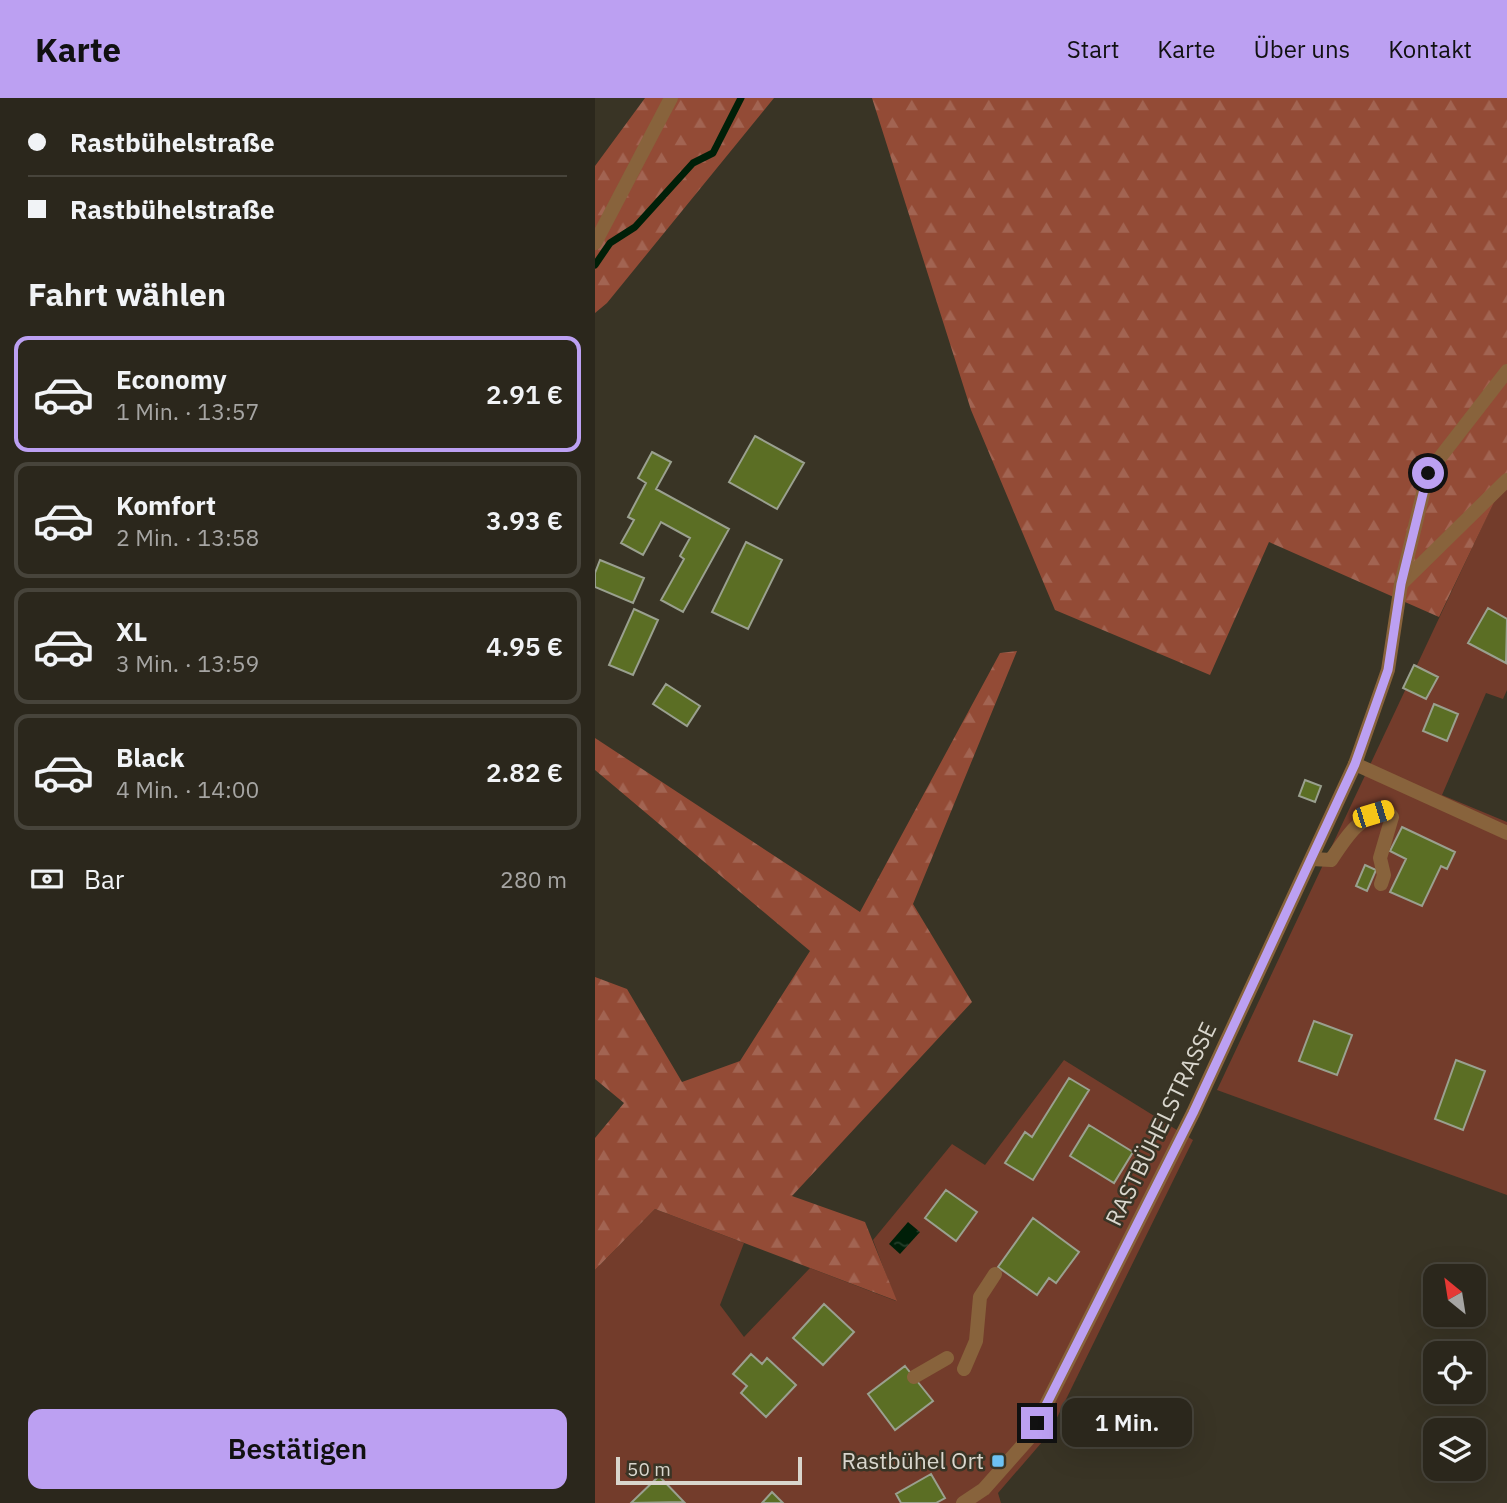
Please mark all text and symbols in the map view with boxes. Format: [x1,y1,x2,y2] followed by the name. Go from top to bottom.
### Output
[35,28,121,71] text: Karte
[1067,33,1119,65] text: Start
[1157,33,1215,65] text: Karte
[1253,33,1350,65] text: Über uns
[1388,33,1472,65] text: Kontakt
[70,125,275,159] text: Rastbühelstraße
[70,192,275,226] text: Rastbühelstraße
[28,273,226,315] text: Fahrt wählen
[116,362,227,396] text: Economy
[32,363,95,426] icon: car
[486,377,563,411] text: 2.91 €
[116,396,259,426] text: 1 Min. · 13:57
[1412,457,1444,489] route start
[116,488,216,522] text: Komfort
[32,489,95,552] icon: car
[486,503,563,537] text: 3.93 €
[116,522,259,552] text: 2 Min. · 13:58
[116,614,147,648] text: XL
[32,615,95,678] icon: car
[486,629,563,663] text: 4.95 €
[116,648,259,678] text: 3 Min. · 13:59
[116,740,184,774] text: Black
[32,741,95,804] icon: car
[486,755,563,789] text: 2.82 €
[116,774,259,804] text: 4 Min. · 14:00
[1350,798,1397,830] car
[28,860,66,898] icon: cash
[84,862,124,896] text: Bar
[500,864,567,894] text: 280 m
[1098,1017,1222,1230] street label: RASTBÜHELSTRASSE
[1423,1264,1486,1326] north arrow
[1423,1264,1486,1481] map controls
[1423,1341,1486,1404] button: locate
[1061,1398,1191,1448] callout: 1 Min.
[1021,1407,1053,1439] route end
[1095,1407,1159,1437] text: 1 Min.
[28,1409,567,1489] button: Bestätigen
[1423,1418,1486,1481] button: layers
[841,1445,984,1475] place label: Rastbühel Ort
[990,1453,1006,1469] marker: Rastbühel Ort
[616,1454,801,1486] scale bar
[627,1457,671,1481] text: 50 m

